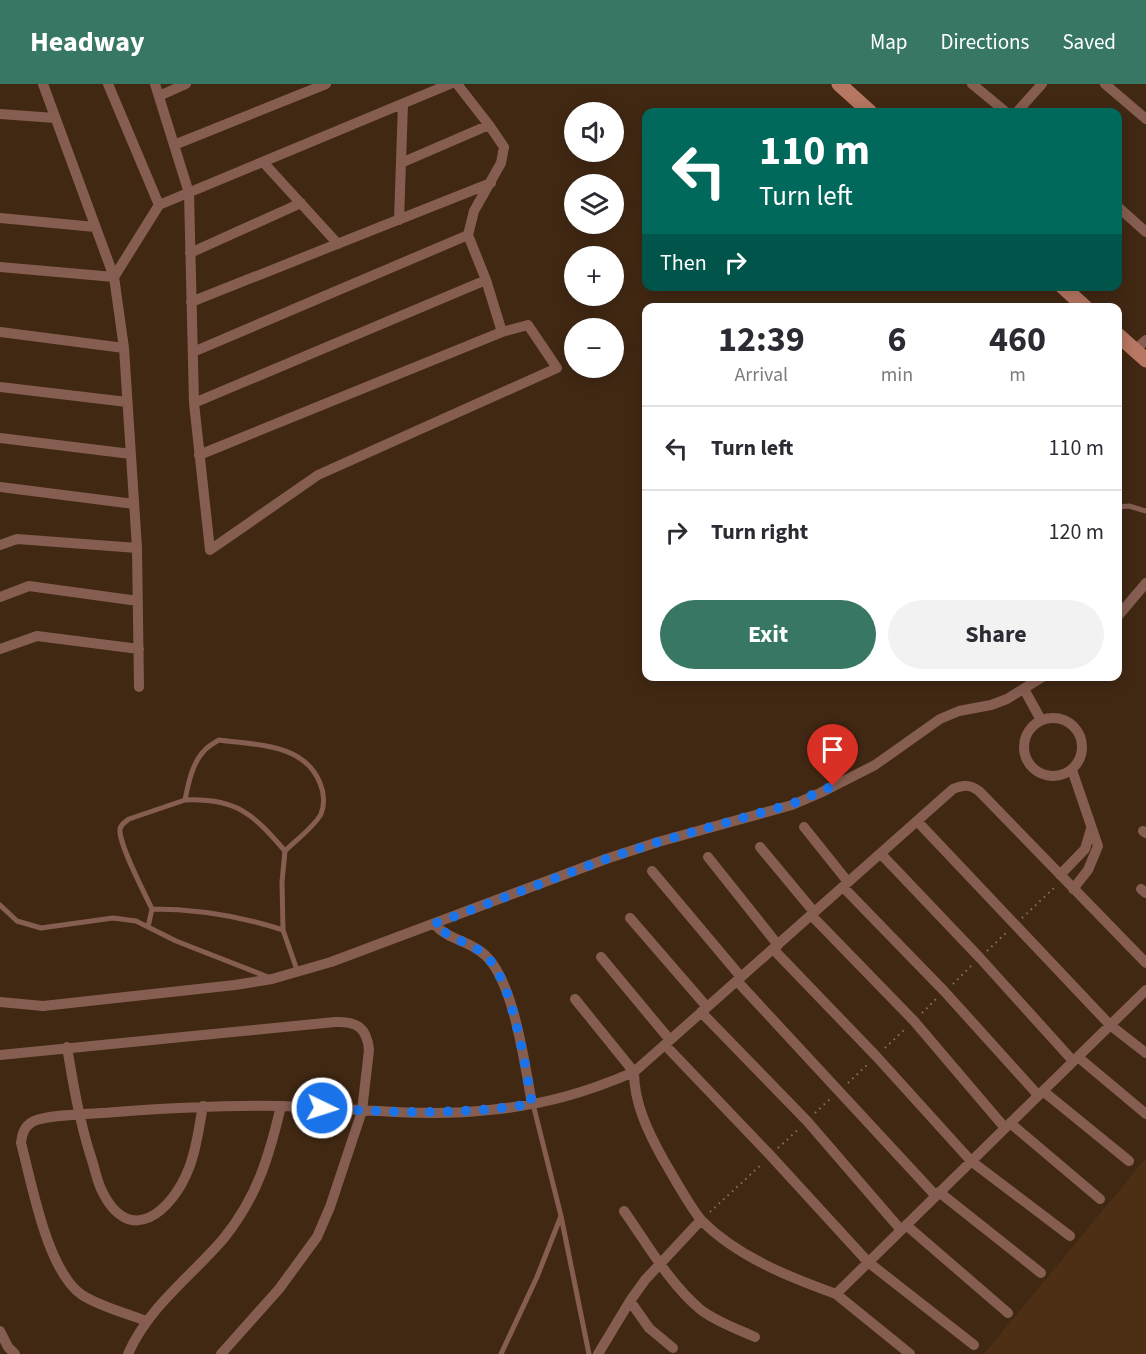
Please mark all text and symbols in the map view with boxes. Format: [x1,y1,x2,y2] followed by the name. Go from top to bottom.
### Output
[30,22,145,62] text: Headway
[870,27,908,57] text: Map
[941,27,1029,57] text: Directions
[1062,27,1116,57] text: Saved
[564,102,624,378] map controls
[564,102,624,162] button: sound
[759,121,870,181] text: 110 m
[660,132,738,210] icon: left
[564,174,624,234] button: layers
[759,177,853,216] text: Turn left
[564,246,624,306] button: +
[719,246,752,279] icon: right
[660,247,707,279] text: Then
[718,314,805,365] text: 12:39
[887,314,906,365] text: 6
[989,314,1046,365] text: 460
[564,318,624,378] button: −
[734,361,788,389] text: Arrival
[881,361,913,389] text: min
[1009,361,1026,389] text: m
[660,432,693,465] icon: left
[711,432,793,464] text: Turn left
[1049,432,1104,464] text: 110 m
[660,516,693,549] icon: right
[711,516,808,548] text: Turn right
[1049,516,1104,548] text: 120 m
[660,600,876,669] button: Exit
[888,600,1104,669] button: Share
[807,724,858,786] pin
[816,733,849,766] icon: arrive
[290,1076,354,1140] position arrow

